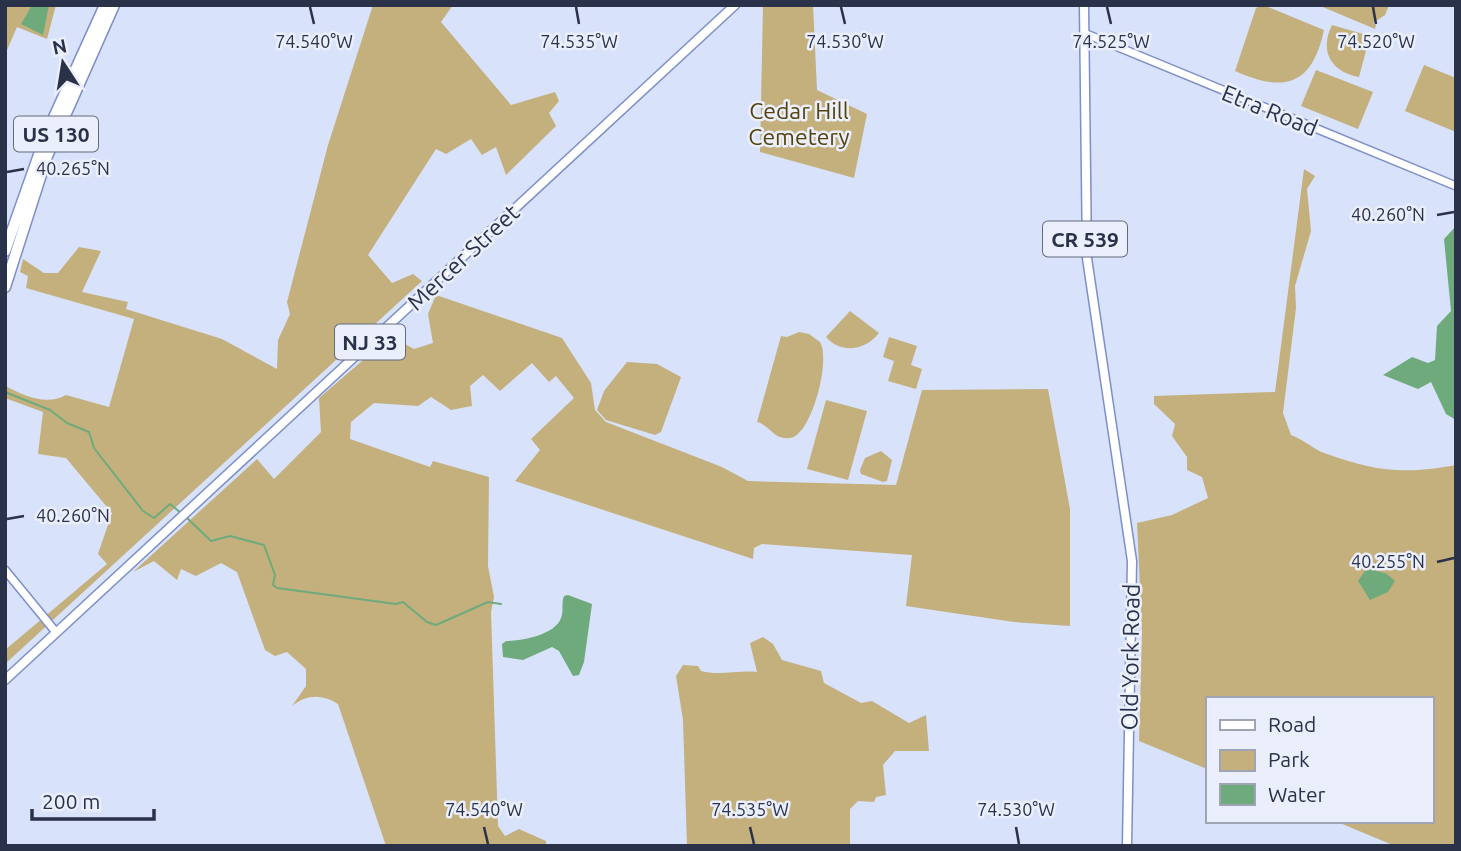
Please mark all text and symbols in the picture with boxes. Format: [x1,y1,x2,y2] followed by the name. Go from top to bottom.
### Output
[28,28,98,98] north arrow
[275,31,353,51] text: 74.540°W
[540,31,618,51] text: 74.535°W
[806,31,884,51] text: 74.530°W
[1072,31,1150,51] text: 74.525°W
[1337,31,1415,51] text: 74.520°W
[50,34,69,59] text: N
[1219,80,1321,140] street label: Etra Road
[748,98,850,149] park label: Cedar Hill Cemetery
[14,116,98,152] road number: US 130
[36,158,110,178] text: 40.265°N
[402,199,524,315] street label: Mercer Street
[1351,204,1425,224] text: 40.260°N
[1043,222,1127,256] road number: CR 539
[335,324,405,360] road number: NJ 33
[36,505,110,525] text: 40.260°N
[1351,551,1425,571] text: 40.255°N
[1116,583,1144,731] street label: Old York Road
[1206,697,1433,823] legend
[1268,712,1316,736] text: Road
[1268,747,1310,771] text: Park
[32,778,154,822] scale bar
[1268,782,1326,806] text: Water
[42,789,100,813] text: 200 m
[445,799,523,819] text: 74.540°W
[711,799,789,819] text: 74.535°W
[977,799,1055,819] text: 74.530°W

